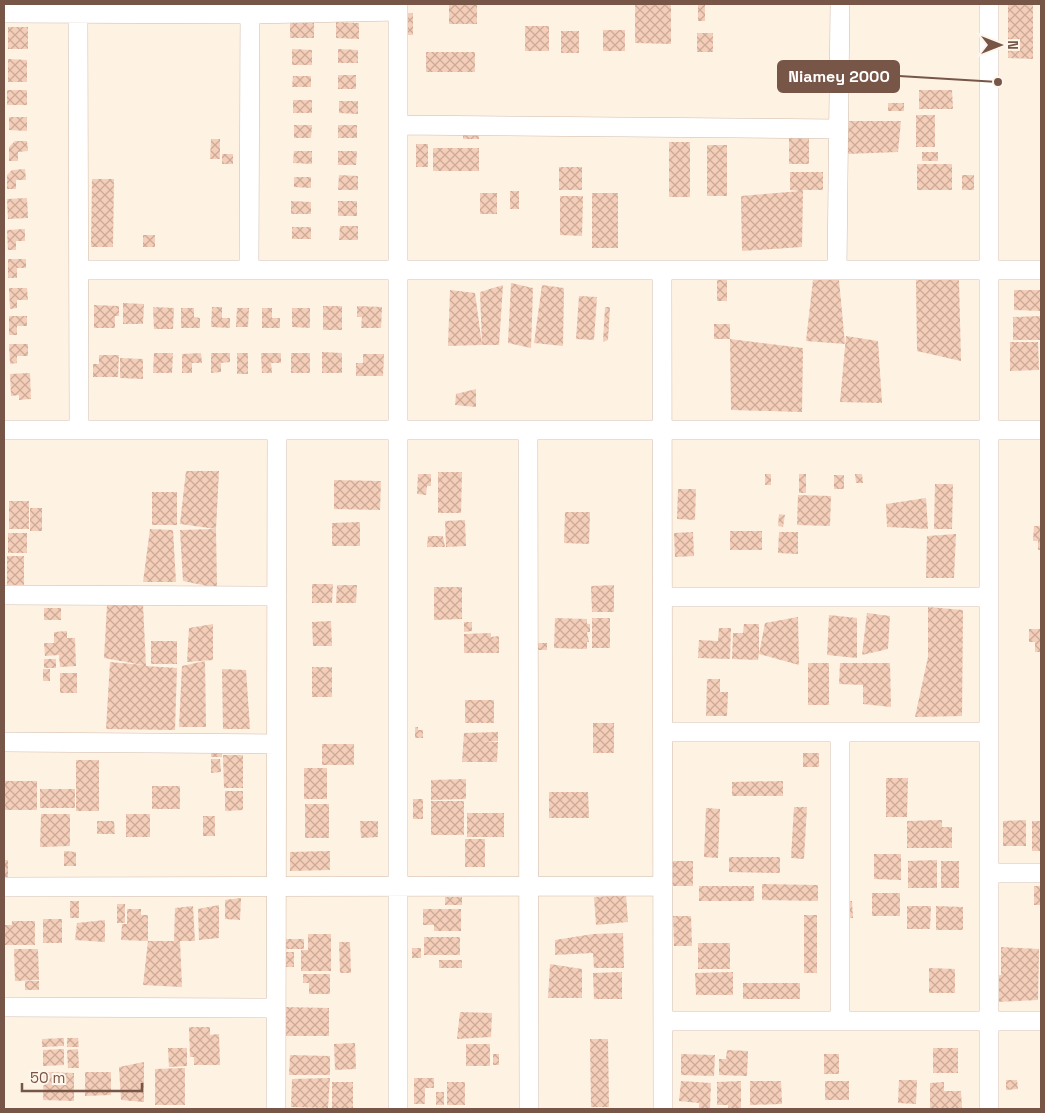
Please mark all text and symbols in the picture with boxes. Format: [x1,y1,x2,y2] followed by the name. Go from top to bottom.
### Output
[975,20,1025,70] north arrow
[1004,40,1022,50] text: N
[778,61,899,92] callout: Niamey 2000
[788,66,890,87] text: Niamey 2000
[22,1060,142,1092] scale bar
[30,1068,65,1087] text: 50 m

